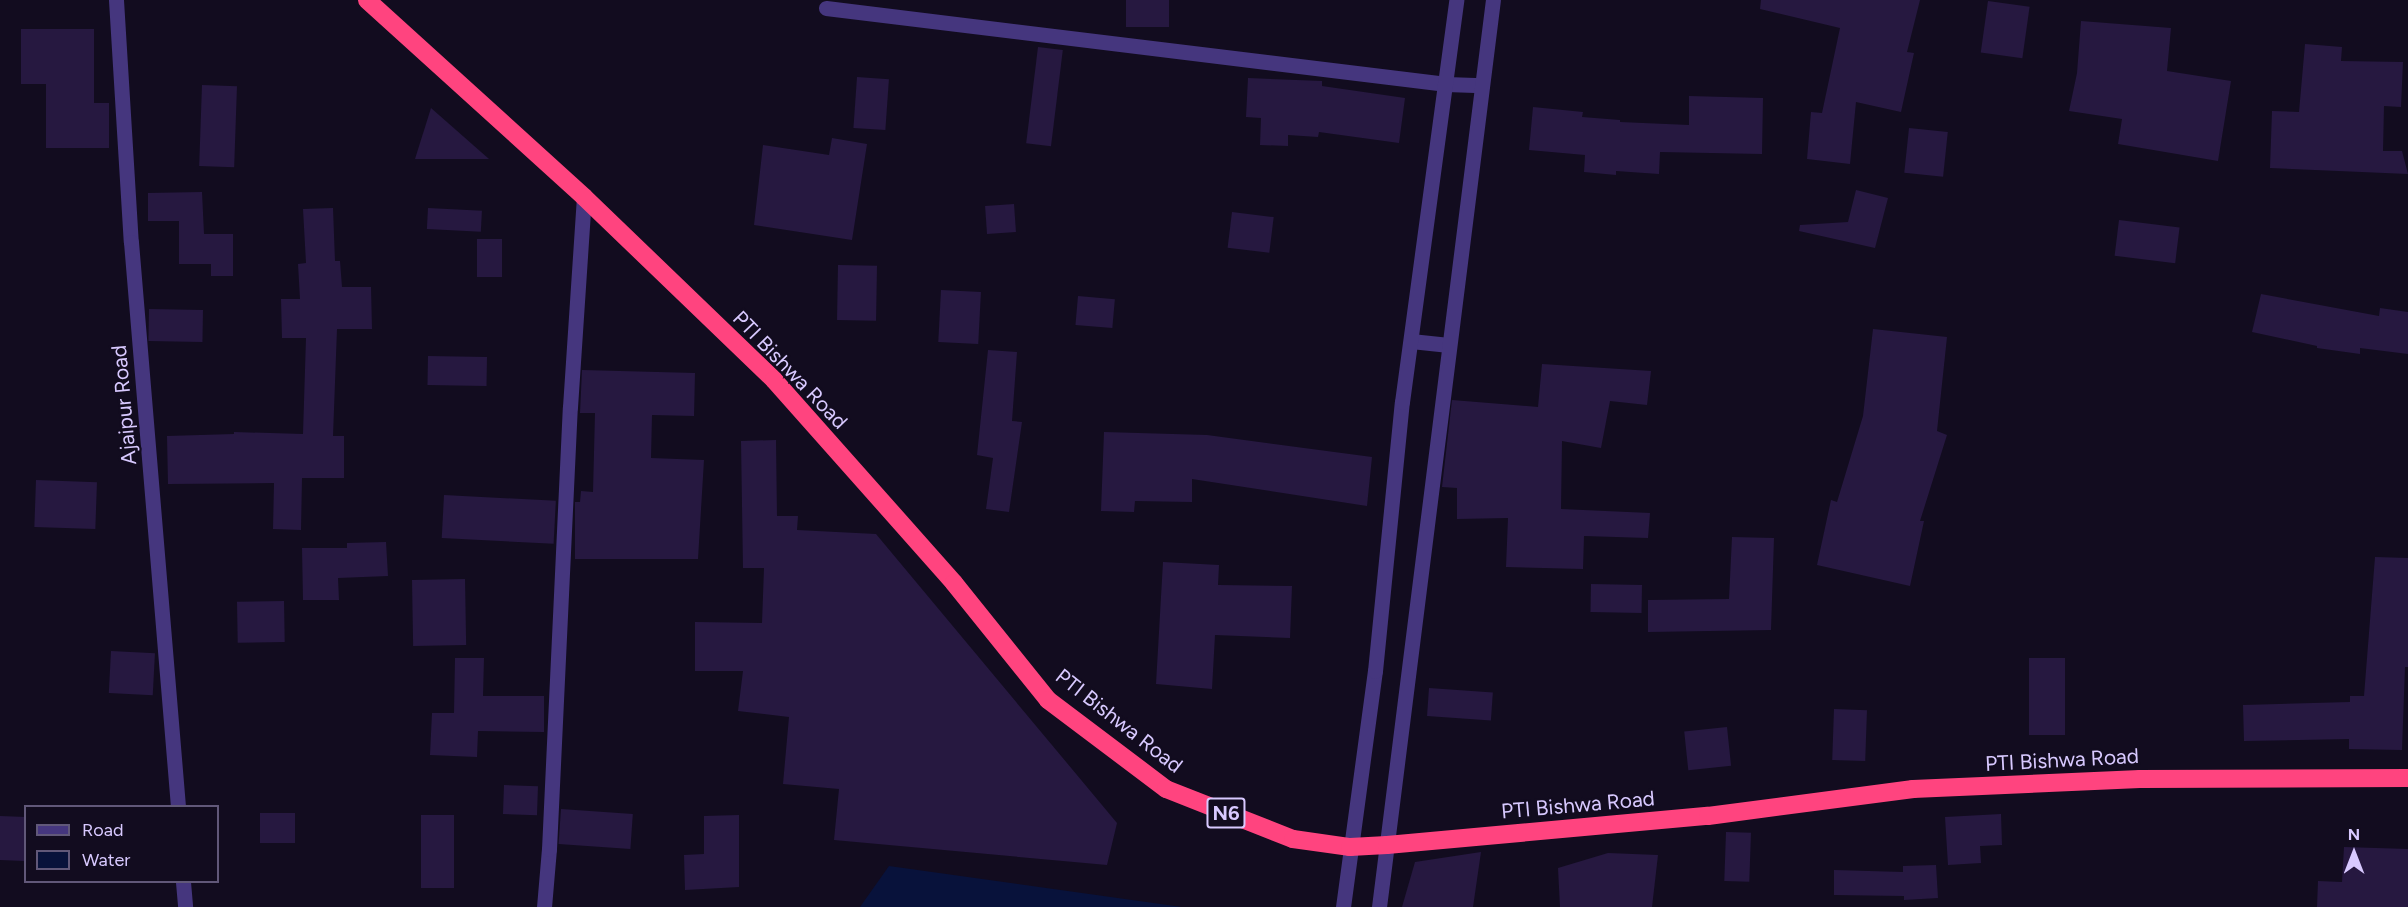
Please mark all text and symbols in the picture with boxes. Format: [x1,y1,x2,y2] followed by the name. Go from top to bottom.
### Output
[727,306,853,434] street label: PTI Bishwa Road
[106,344,142,466] street label: Ajaipur Road
[1051,664,1187,778] street label: PTI Bishwa Road
[1984,743,2140,777] street label: PTI Bishwa Road
[1500,786,1656,824] street label: PTI Bishwa Road
[1205,796,1247,830] road number: N6
[24,805,219,883] legend
[82,819,123,841] text: Road
[2324,823,2384,883] north arrow
[2348,825,2360,844] text: N
[82,849,130,871] text: Water

